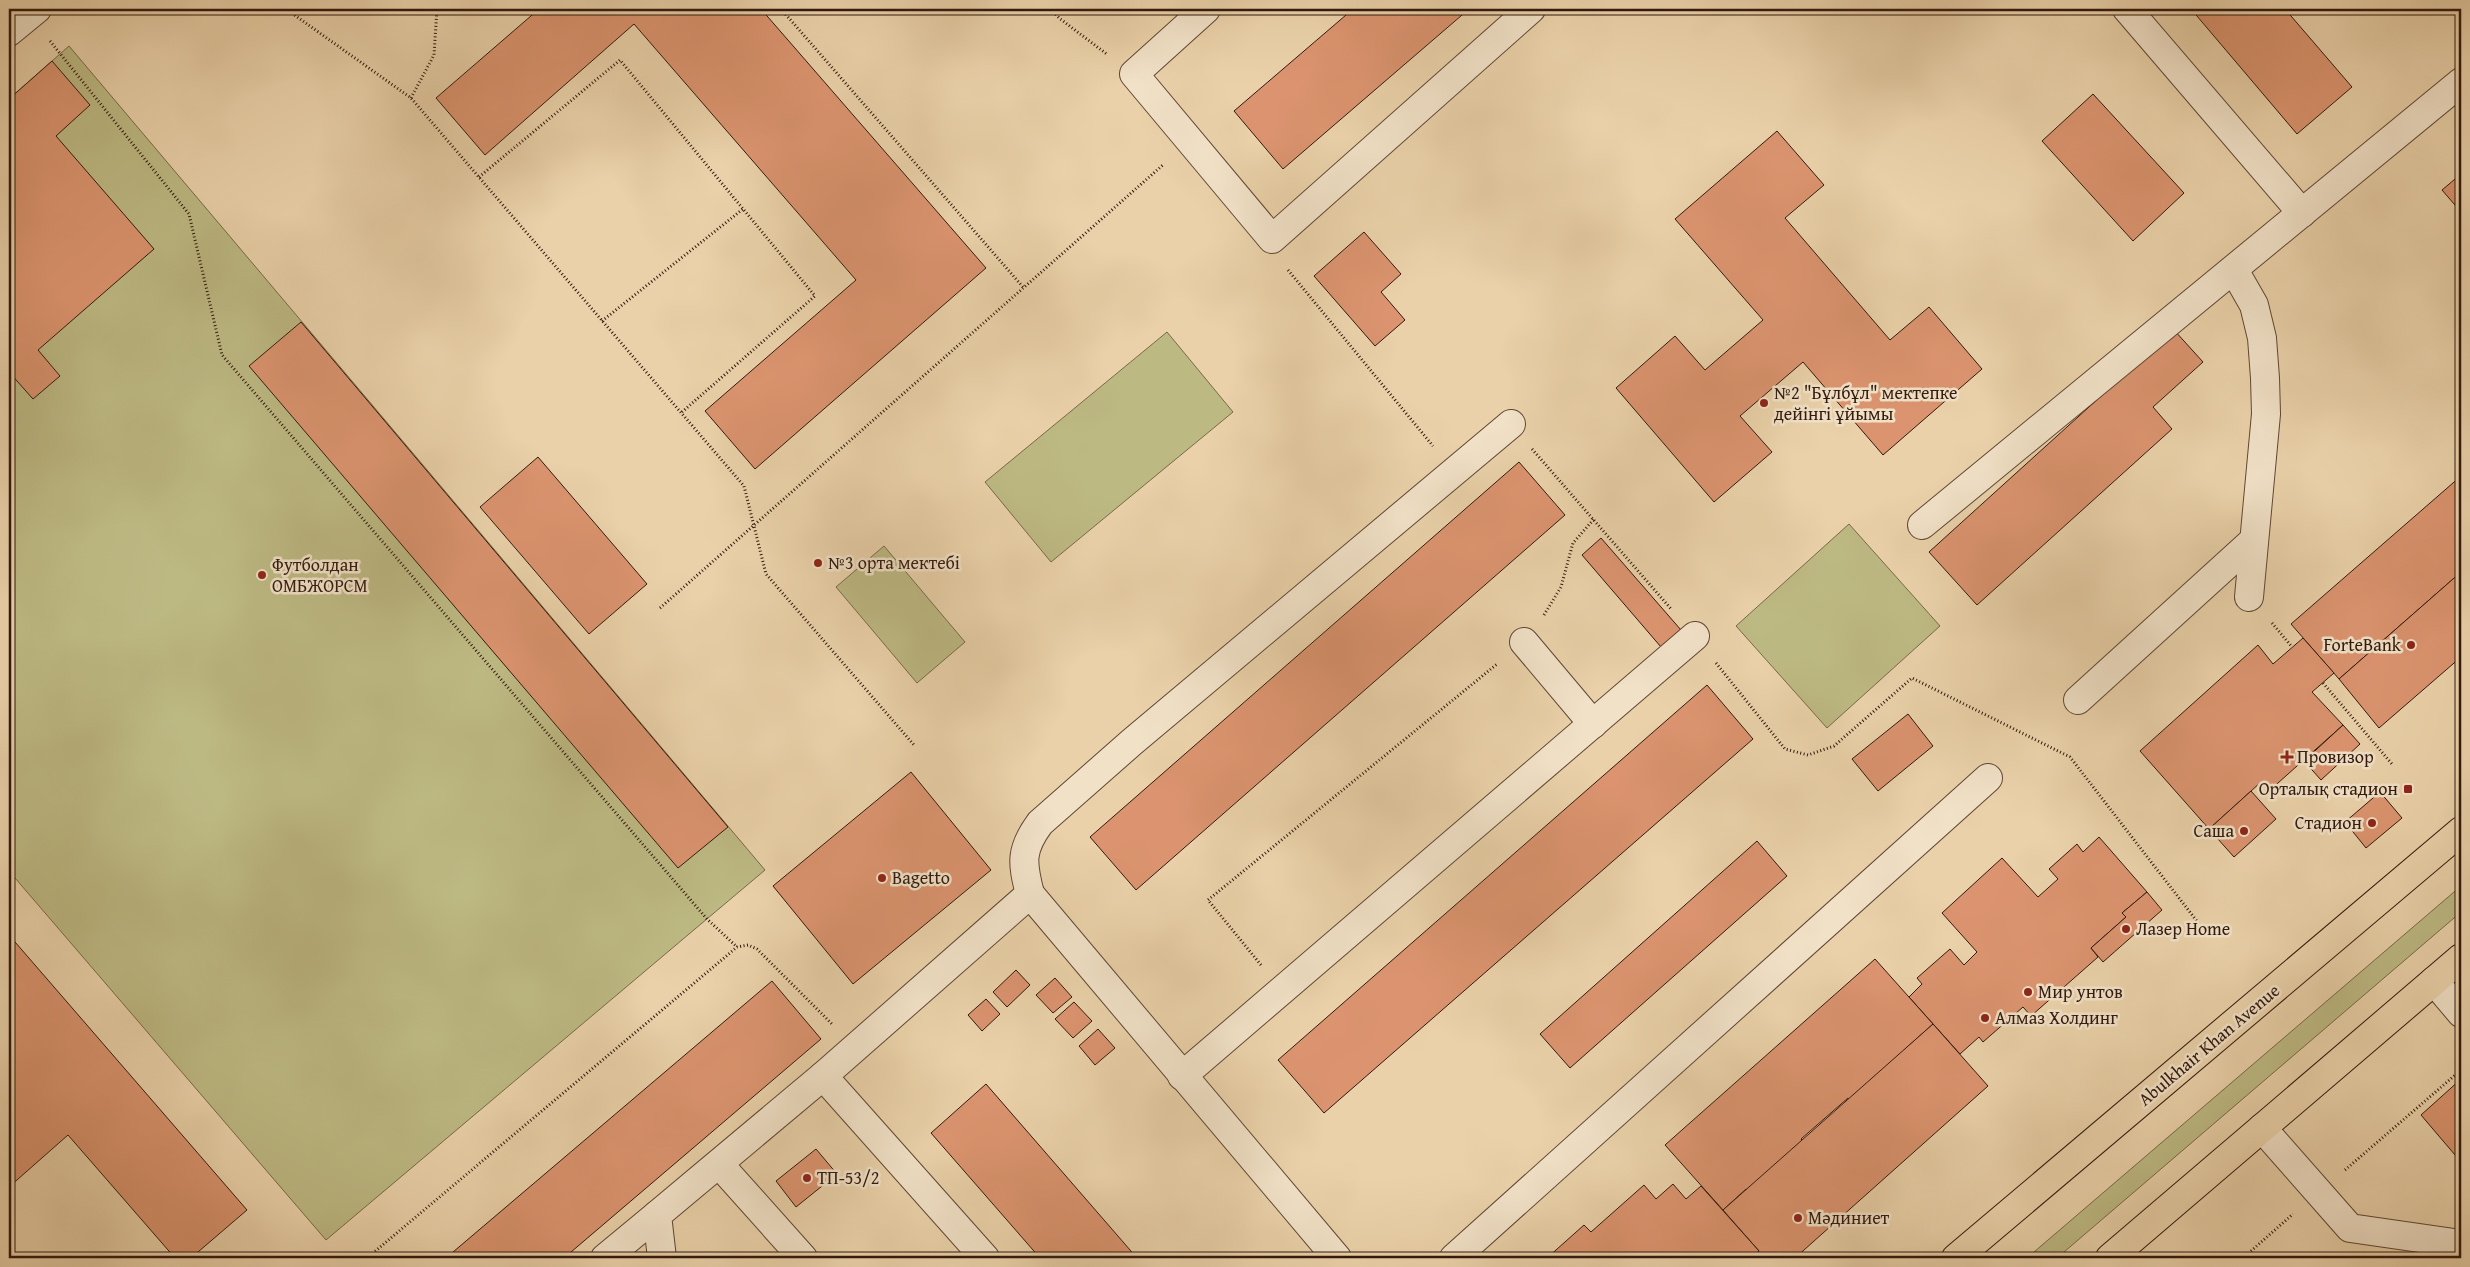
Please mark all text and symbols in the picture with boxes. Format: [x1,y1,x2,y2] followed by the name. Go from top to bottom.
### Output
[1774,379,1958,427] place label: №2 "Бұлбұл" мектепке дейінгі ұйымы
[1758,397,1770,409] marker: №2 "Бұлбұл" мектепке дейінгі ұйымы
[828,549,960,576] place label: №3 орта мектебі
[272,551,368,599] place label: Футболдан ОМБЖОРСМ
[812,557,824,569] marker: №3 орта мектебі
[256,569,268,581] marker: Футболдан ОМБЖОРСМ
[2324,631,2402,658] place label: ForteBank
[2405,639,2417,651] marker: ForteBank
[2297,743,2374,770] place label: Провизор
[2281,751,2293,763] marker: Провизор
[2259,775,2398,802] place label: Орталық стадион
[2402,783,2414,795] marker: Орталық стадион
[2295,809,2362,836] place label: Стадион
[2193,817,2234,844] place label: Саша
[2366,817,2378,829] marker: Стадион
[2238,825,2250,837] marker: Саша
[892,864,950,891] place label: Bagetto
[876,872,888,884] marker: Bagetto
[2136,915,2230,942] place label: Лазер Home
[2120,923,2132,935] marker: Лазер Home
[2132,977,2285,1112] street label: Abulkhair Khan Avenue
[2038,978,2123,1005] place label: Мир унтов
[2022,986,2034,998] marker: Мир унтов
[1995,1004,2118,1031] place label: Алмаз Холдинг
[1979,1012,1991,1024] marker: Алмаз Холдинг
[817,1164,879,1191] place label: ТП-53/2
[801,1172,813,1184] marker: ТП-53/2
[1808,1204,1890,1231] place label: Мәдиниет
[1792,1212,1804,1224] marker: Мәдиниет

